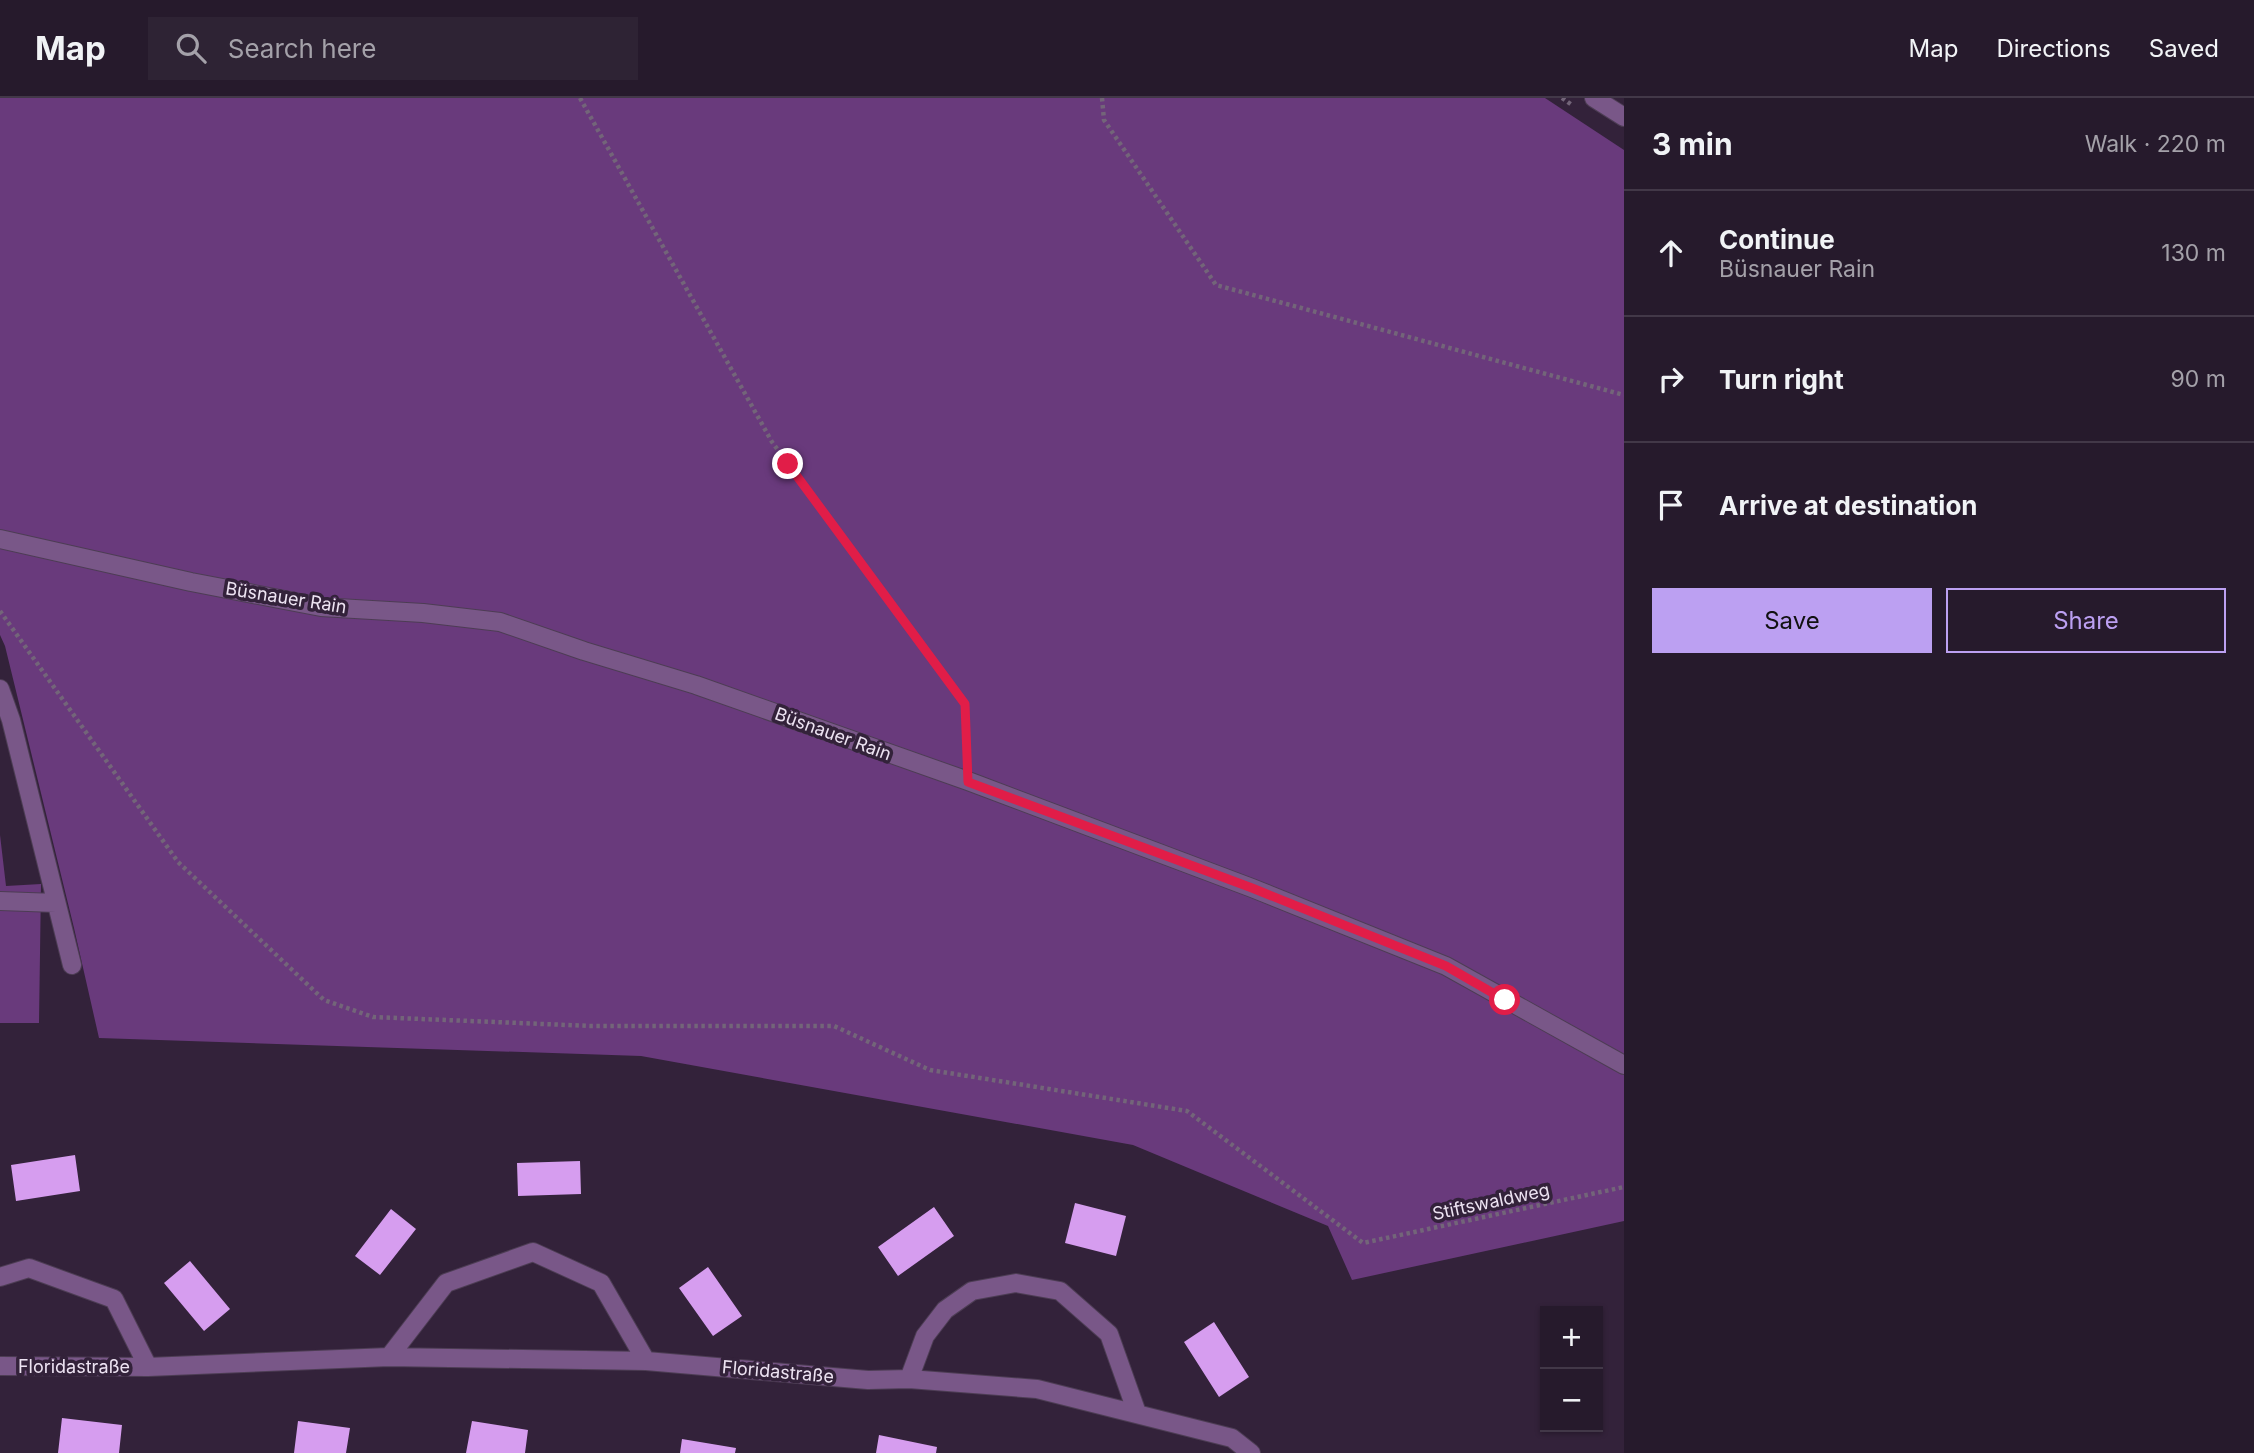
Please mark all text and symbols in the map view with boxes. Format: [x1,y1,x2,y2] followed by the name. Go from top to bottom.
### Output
[148,17,638,80] search box
[35,28,106,68] text: Map
[172,29,210,67] icon: search
[228,33,376,64] text: Search here
[1909,34,1958,63] text: Map
[1996,34,2111,63] text: Directions
[2149,34,2219,63] text: Saved
[1652,126,1733,162] text: 3 min
[2085,130,2226,158] text: Walk · 220 m
[1719,224,1835,255] text: Continue
[1652,234,1690,272] icon: ahead
[2161,239,2226,267] text: 130 m
[1719,255,1875,283] text: Büsnauer Rain
[1652,360,1690,398] icon: right
[1719,364,1844,395] text: Turn right
[2171,365,2226,393] text: 90 m
[772,448,803,479] route end
[1652,486,1690,524] icon: arrive
[1719,490,1978,521] text: Arrive at destination
[224,578,348,617] street label: Büsnauer Rain
[1652,588,1932,653] button: Save
[1946,588,2226,653] button: Share
[772,703,894,764] street label: Büsnauer Rain
[1489,984,1520,1015] route start
[1430,1179,1551,1224] street label: Stiftswaldweg
[1540,1306,1603,1432] map controls
[1540,1306,1603,1369] button: +
[18,1356,130,1377] street label: Floridastraße
[721,1356,835,1387] street label: Floridastraße
[1540,1369,1603,1432] button: −

